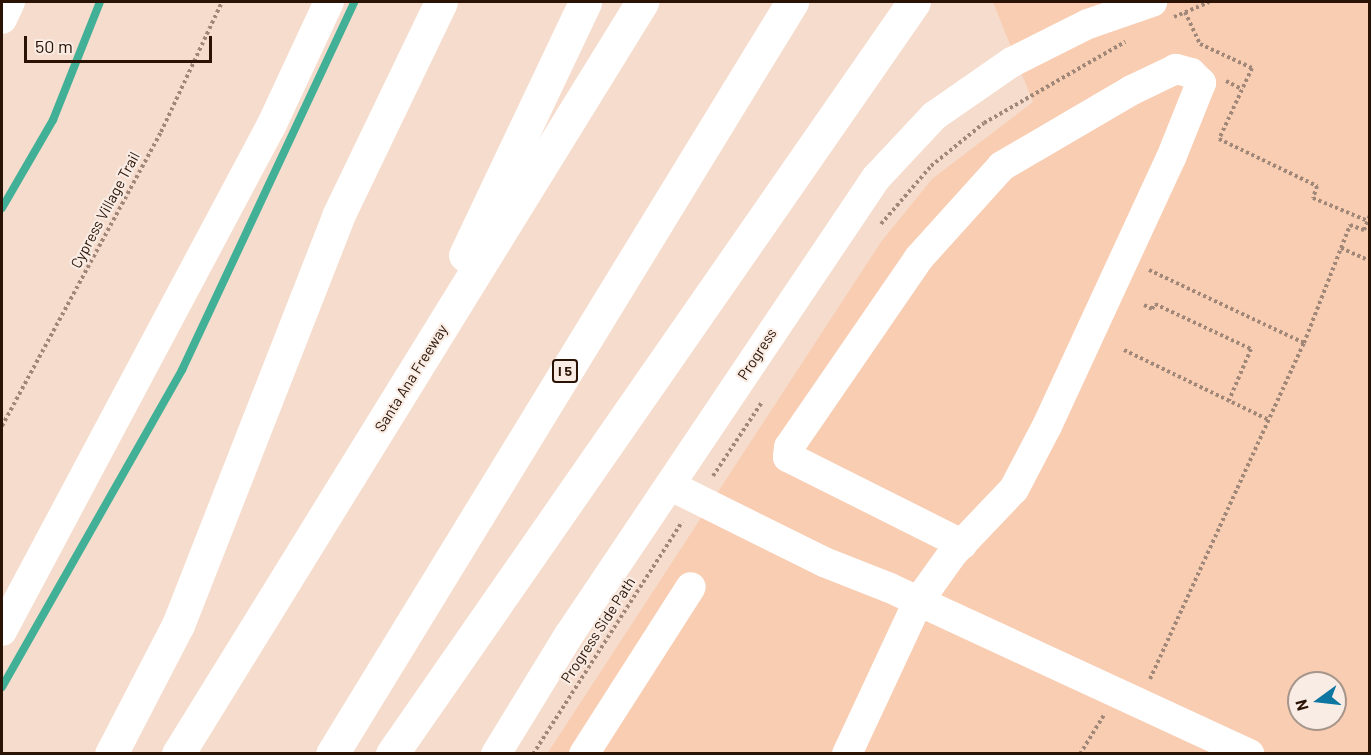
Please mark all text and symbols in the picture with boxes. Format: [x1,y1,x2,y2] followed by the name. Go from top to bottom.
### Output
[27,24,214,62] scale bar
[35,35,73,57] text: 50 m
[67,149,143,271] street label: Cypress Village Trail
[371,321,451,435] street label: Santa Ana Freeway
[734,325,780,383] street label: Progress
[552,360,578,382] road number: I 5
[557,574,639,686] street label: Progress Side Path
[1287,671,1347,731] north arrow
[1291,698,1312,713] text: N

